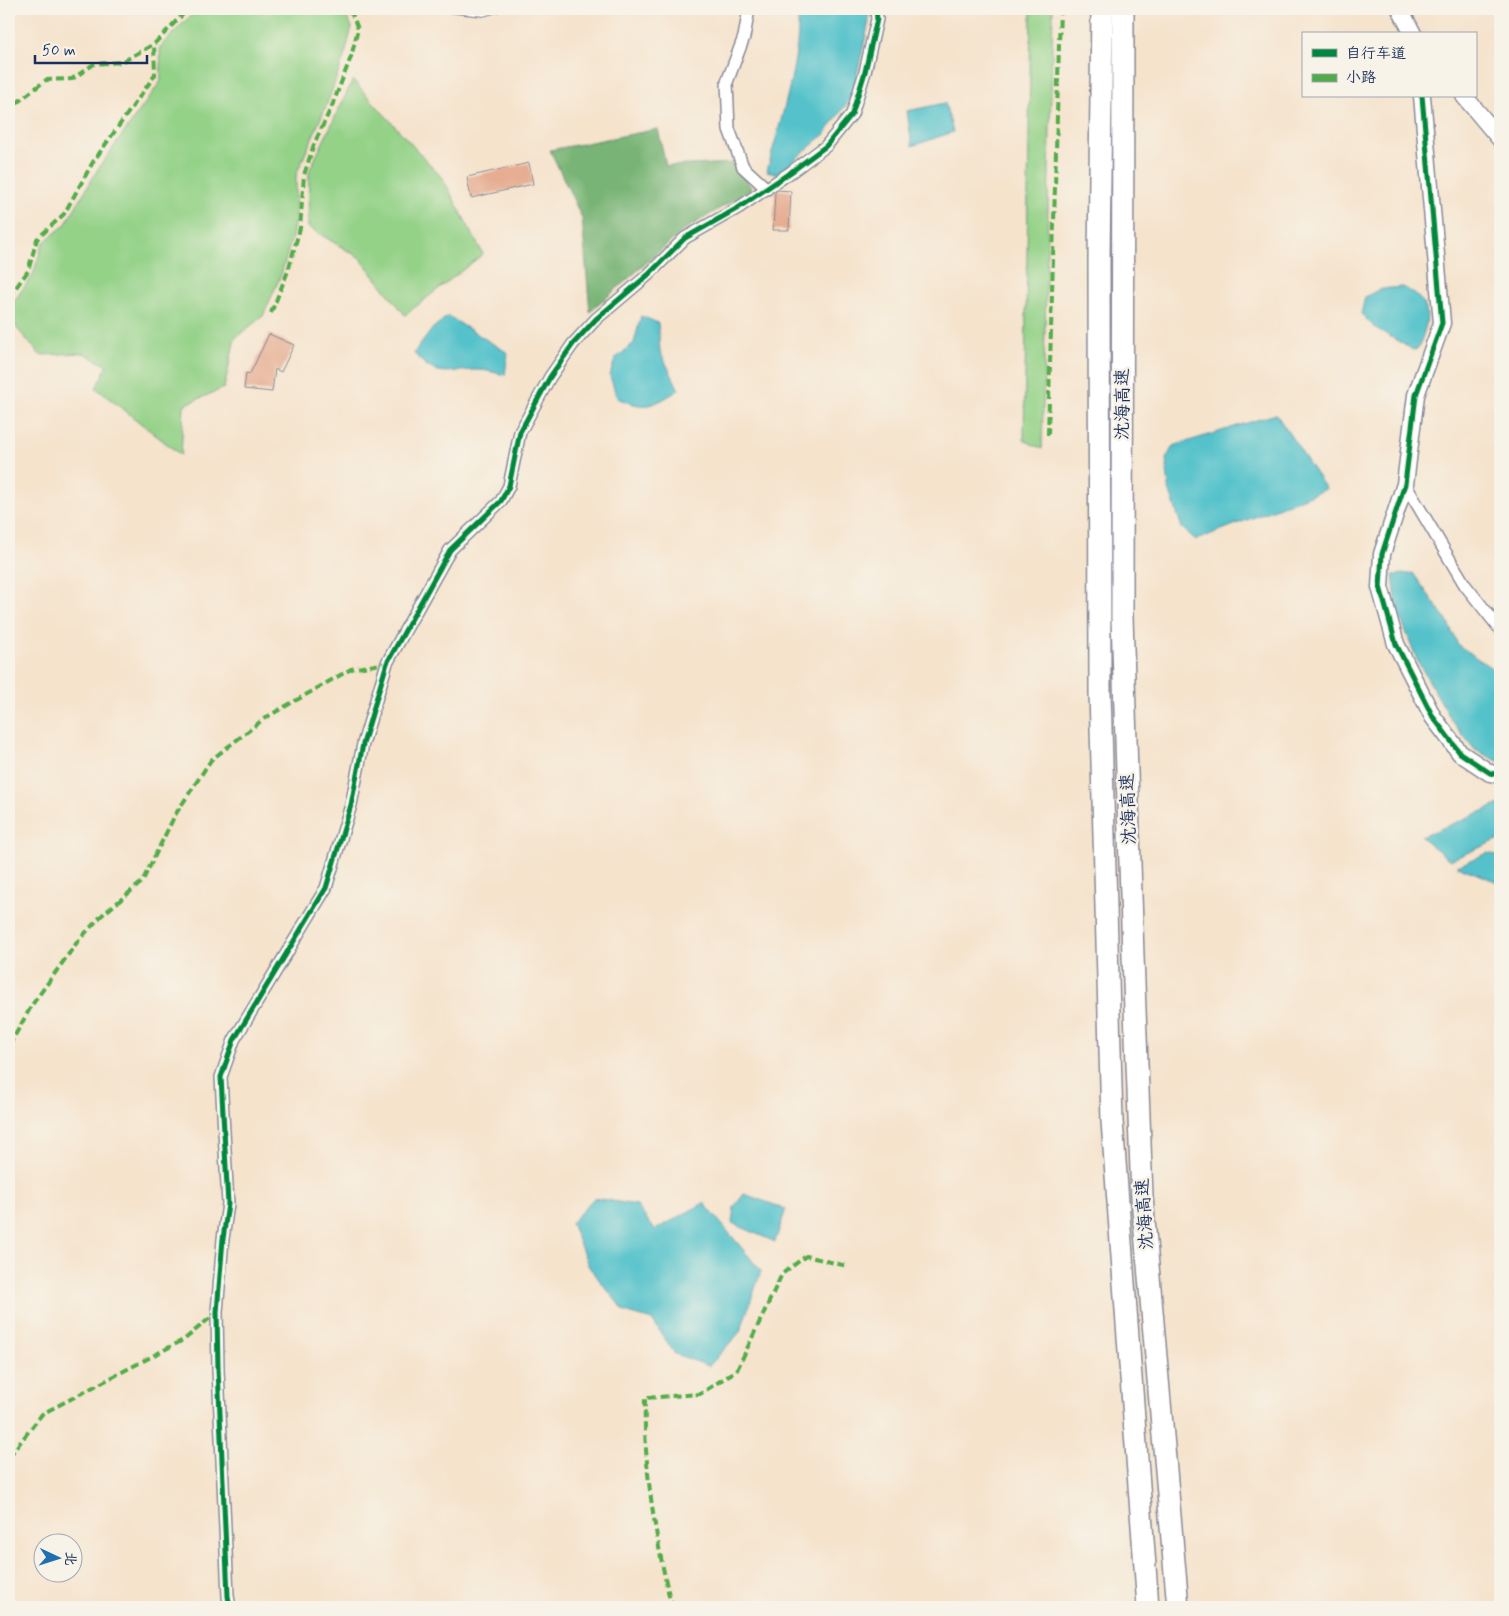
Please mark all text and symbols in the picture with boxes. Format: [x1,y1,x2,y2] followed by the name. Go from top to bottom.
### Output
[35,32,148,64] scale bar
[1302,32,1476,98] legend
[42,41,76,61] text: 50 m
[1346,44,1406,64] text: 自行车道
[1346,68,1376,88] text: 小路
[1111,368,1135,440] street label: 沈海高速
[1116,773,1142,845] street label: 沈海高速
[1131,1177,1159,1251] street label: 沈海高速
[32,1534,82,1584] north arrow
[61,1551,79,1566] text: 北

